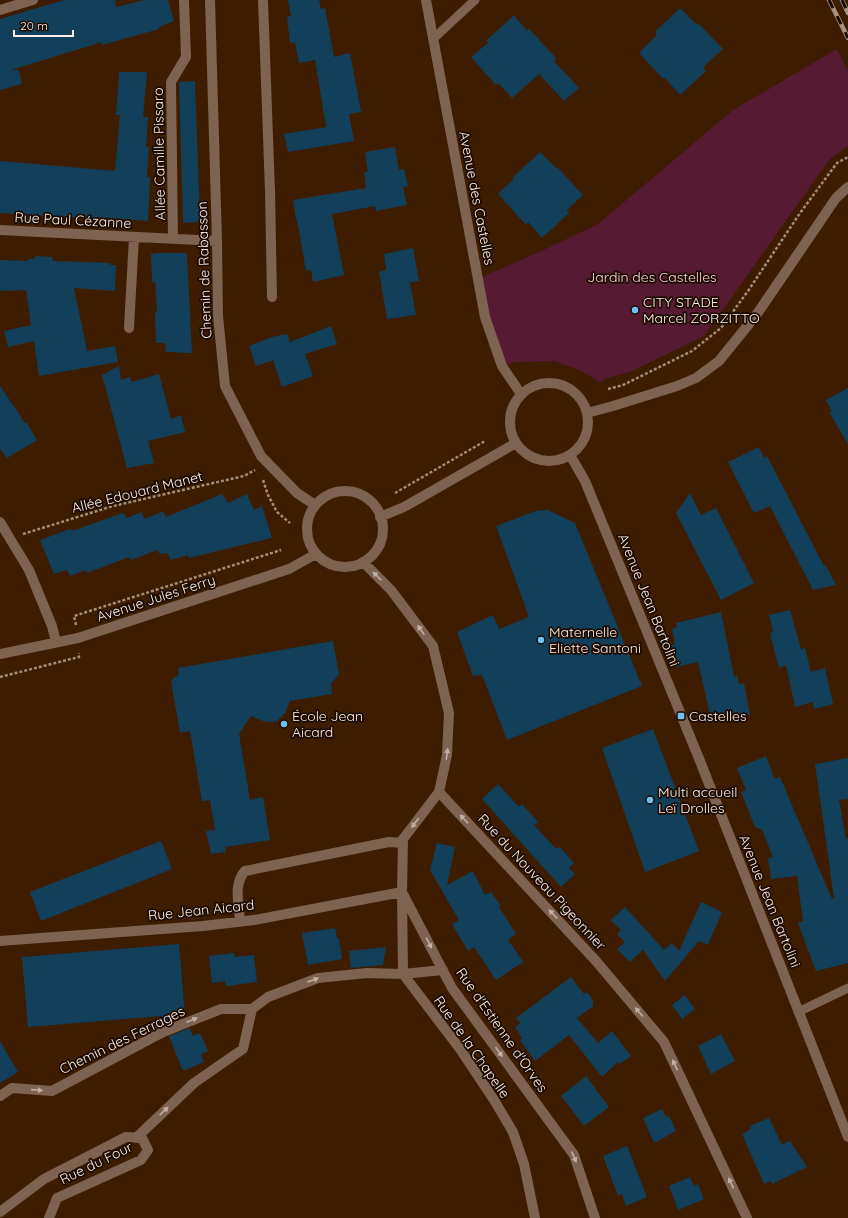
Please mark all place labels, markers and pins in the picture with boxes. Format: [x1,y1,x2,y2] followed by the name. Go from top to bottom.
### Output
[643,293,760,327] place label: CITY STADE Marcel ZORZITTO
[630,305,640,315] marker: CITY STADE Marcel ZORZITTO
[549,623,641,657] place label: Maternelle Eliette Santoni
[536,635,546,645] marker: Maternelle Eliette Santoni
[292,707,363,741] place label: École Jean Aicard
[689,707,747,725] place label: Castelles
[676,711,686,721] marker: Castelles
[279,719,289,729] marker: École Jean Aicard
[658,783,737,817] place label: Multi accueil Leï Drolles
[645,795,655,805] marker: Multi accueil Leï Drolles

